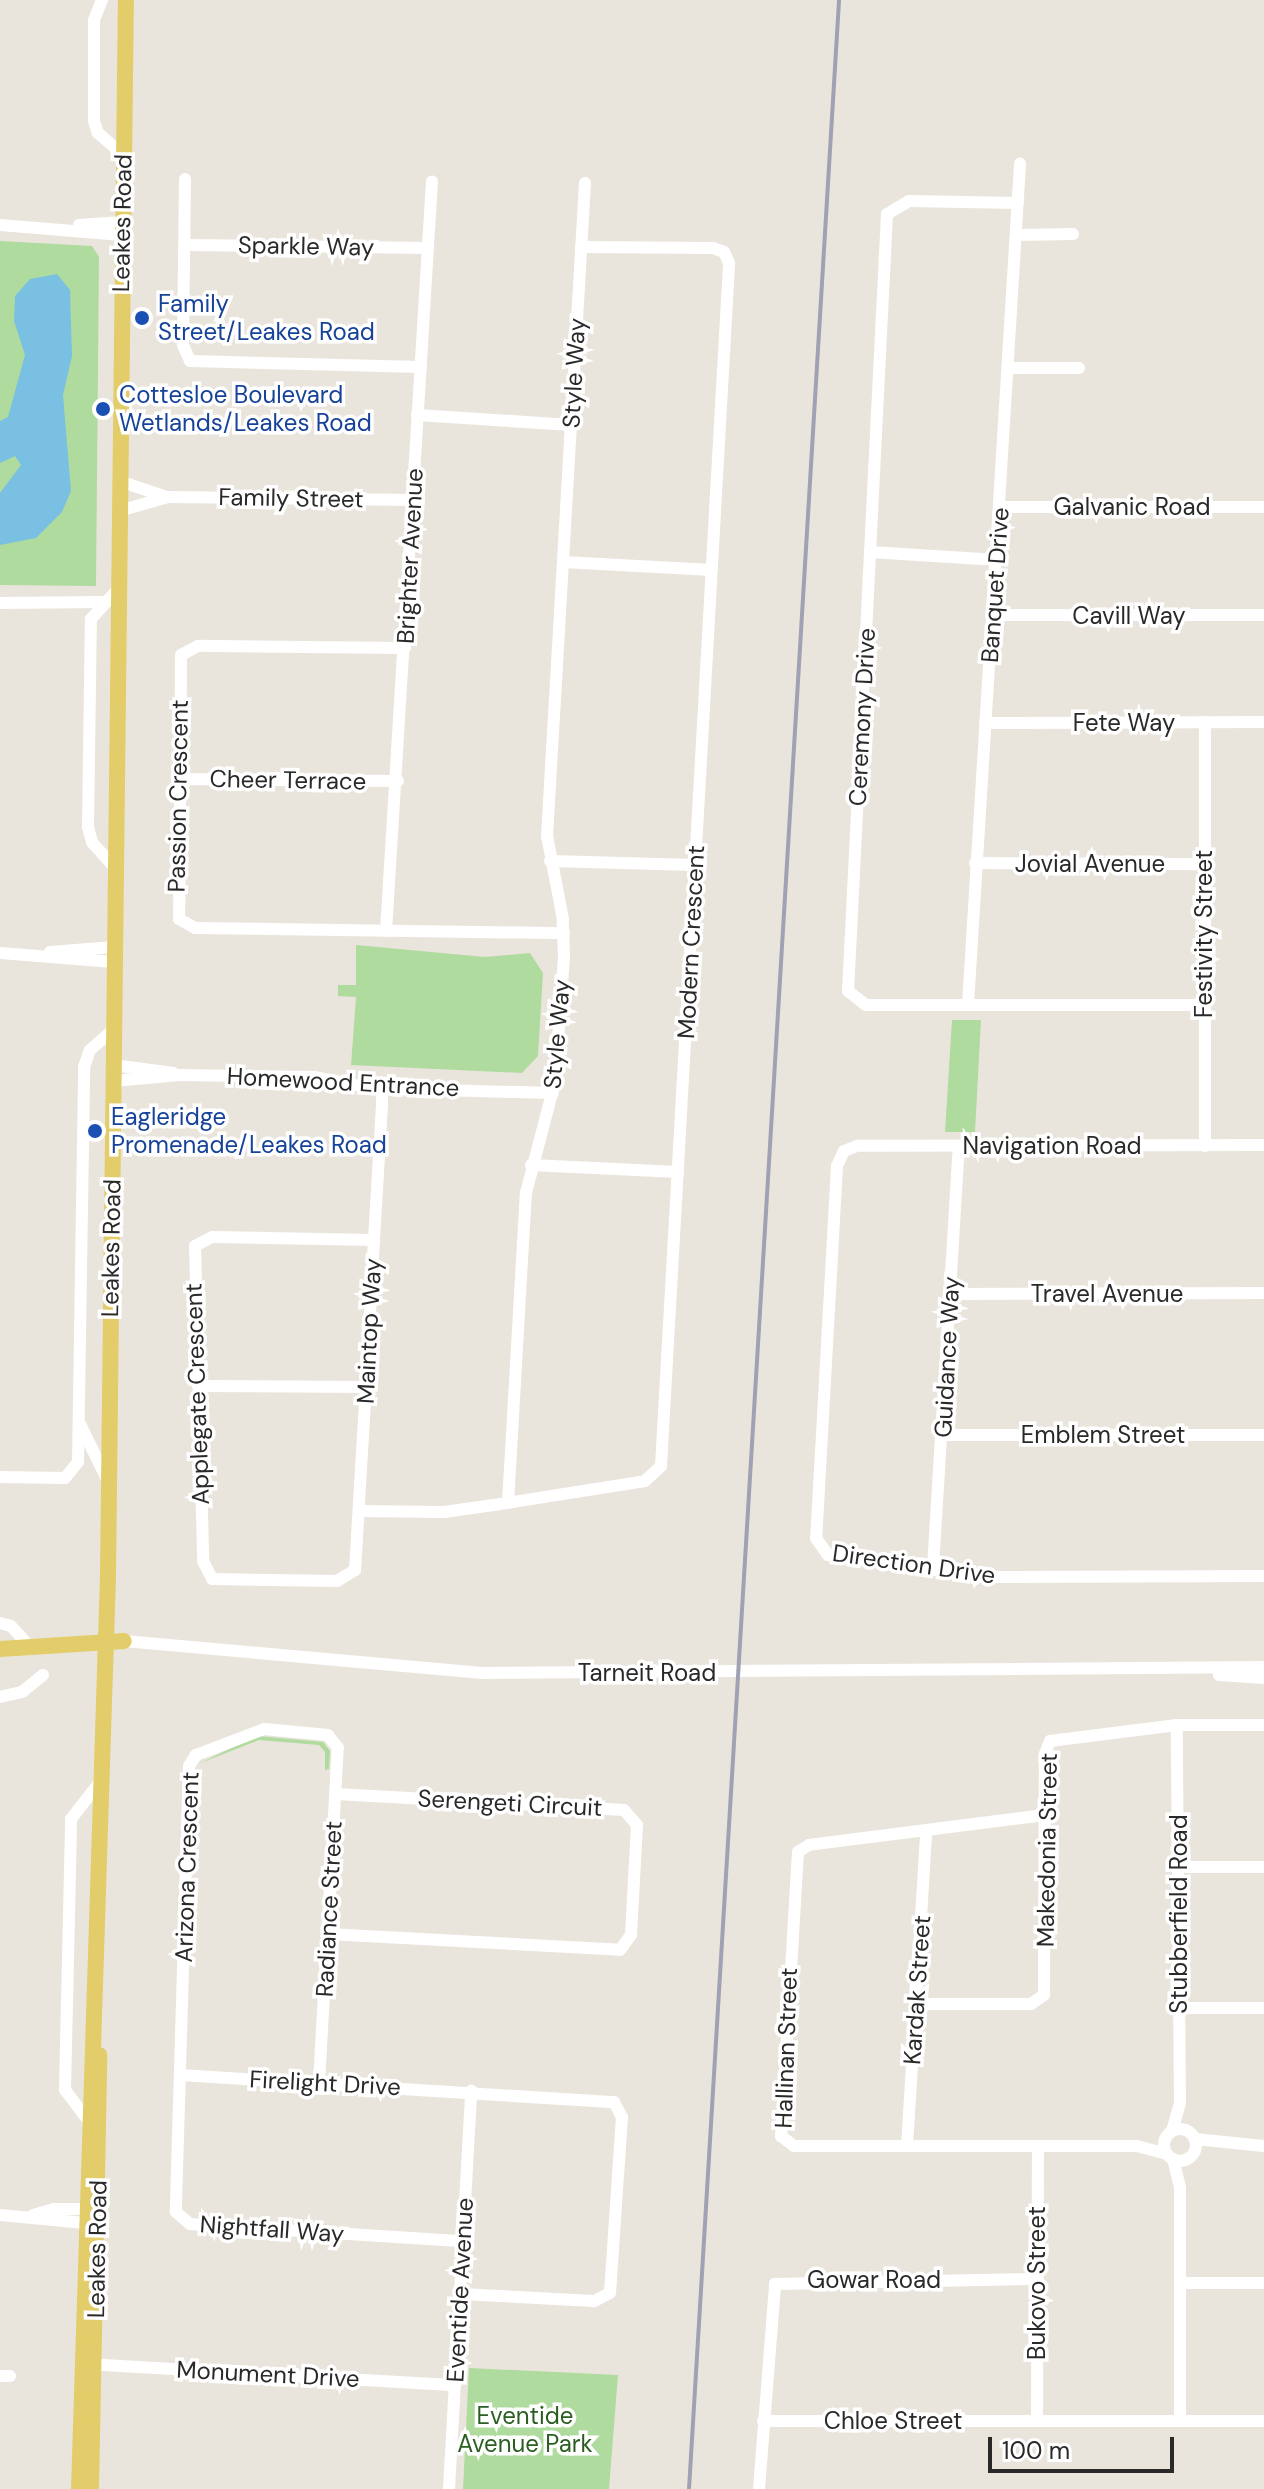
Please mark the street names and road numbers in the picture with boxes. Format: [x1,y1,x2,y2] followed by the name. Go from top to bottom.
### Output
[106,154,138,292] street label: Leakes Road
[238,230,374,262] street label: Sparkle Way
[557,317,591,429] street label: Style Way
[391,467,429,645] street label: Brighter Avenue
[218,482,364,514] street label: Family Street
[1053,493,1211,521] street label: Galvanic Road
[975,506,1015,664] street label: Banquet Drive
[1072,602,1186,630] street label: Cavill Way
[843,627,881,807] street label: Ceremony Drive
[162,699,194,893] street label: Passion Crescent
[1073,709,1175,737] street label: Fete Way
[209,764,367,796] street label: Cheer Terrace
[672,844,710,1040] street label: Modern Crescent
[1015,850,1165,878] street label: Jovial Avenue
[1190,850,1218,1018] street label: Festivity Street
[538,978,576,1090] street label: Style Way
[226,1062,460,1102] street label: Homewood Entrance
[962,1132,1142,1160] street label: Navigation Road
[95,1179,127,1317] street label: Leakes Road
[351,1258,387,1404] street label: Maintop Way
[928,1276,966,1438] street label: Guidance Way
[1031,1280,1183,1308] street label: Travel Avenue
[179,1283,215,1505] street label: Applegate Crescent
[1021,1421,1185,1449] street label: Emblem Street
[831,1538,997,1590] street label: Direction Drive
[578,1659,716,1687] street label: Tarneit Road
[1031,1753,1063,1947] street label: Makedonia Street
[169,1771,205,1963] street label: Arizona Crescent
[417,1784,603,1822] street label: Serengeti Circuit
[1165,1814,1193,2014] street label: Stubberfield Road
[310,1820,348,1998] street label: Radiance Street
[897,1914,937,2066] street label: Kardak Street
[769,1967,803,2129] street label: Hallinan Street
[249,2065,401,2101] street label: Firelight Drive
[81,2180,113,2318] street label: Leakes Road
[441,2197,479,2383] street label: Eventide Avenue
[1023,2206,1051,2360] street label: Bukovo Street
[199,2210,345,2248] street label: Nightfall Way
[807,2266,941,2294] street label: Gowar Road
[176,2355,360,2393] street label: Monument Drive
[824,2407,962,2435] street label: Chloe Street

